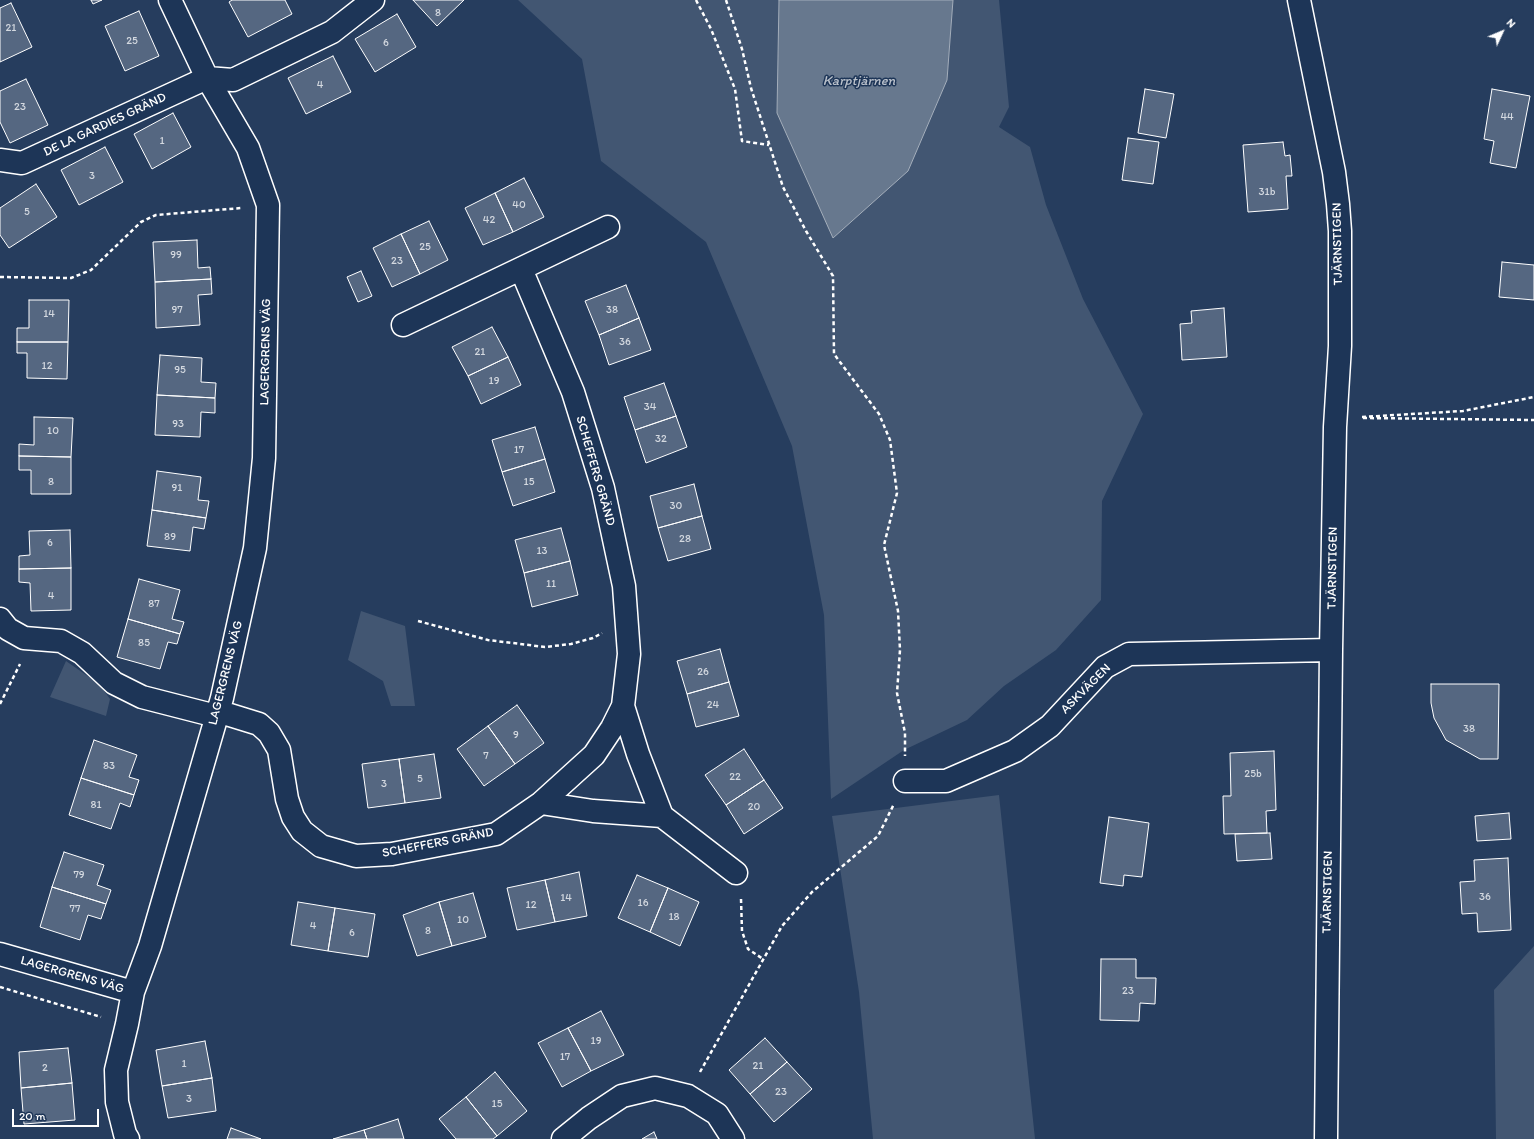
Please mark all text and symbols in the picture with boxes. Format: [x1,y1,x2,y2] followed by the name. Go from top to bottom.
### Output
[435,6,441,20] house number: 8
[1482,12,1522,52] north arrow
[1504,16,1518,31] text: N
[6,21,16,35] house number: 21
[126,34,138,48] house number: 25
[383,36,389,50] house number: 6
[823,73,895,89] water label: Karptjärnen
[317,78,323,92] house number: 4
[41,90,169,160] street label: DE LA GARDIES GRÄND
[14,100,26,114] house number: 23
[1500,110,1514,124] house number: 44
[159,134,165,148] house number: 1
[89,169,95,183] house number: 3
[1259,185,1275,199] house number: 31b
[512,198,526,212] house number: 40
[1329,202,1347,286] street label: TJÄRNSTIGEN
[24,205,30,219] house number: 5
[483,213,495,227] house number: 42
[419,240,431,254] house number: 25
[170,248,182,262] house number: 99
[391,254,403,268] house number: 23
[257,298,275,406] street label: LAGERGRENS VÄG
[171,303,183,317] house number: 97
[606,303,618,317] house number: 38
[43,307,55,321] house number: 14
[619,335,631,349] house number: 36
[475,345,485,359] house number: 21
[42,359,52,373] house number: 12
[174,363,186,377] house number: 95
[489,374,499,388] house number: 19
[644,400,656,414] house number: 34
[572,414,618,528] street label: SCHEFFERS GRÄND
[172,417,184,431] house number: 93
[47,424,59,438] house number: 10
[655,432,667,446] house number: 32
[514,443,524,457] house number: 17
[48,475,54,489] house number: 8
[524,475,534,489] house number: 15
[172,481,182,495] house number: 91
[670,499,682,513] house number: 30
[1324,526,1342,610] street label: TJÄRNSTIGEN
[164,530,176,544] house number: 89
[679,532,691,546] house number: 28
[47,536,53,550] house number: 6
[536,544,548,558] house number: 13
[546,577,556,591] house number: 11
[48,589,54,603] house number: 4
[148,597,160,611] house number: 87
[205,619,247,727] street label: LAGERGRENS VÄG
[138,636,150,650] house number: 85
[1058,661,1114,717] street label: ASKVÄGEN
[697,665,709,679] house number: 26
[707,698,719,712] house number: 24
[1463,722,1475,736] house number: 38
[513,728,519,742] house number: 9
[483,749,489,763] house number: 7
[103,759,115,773] house number: 83
[1244,767,1262,781] house number: 25b
[729,770,741,784] house number: 22
[417,772,423,786] house number: 5
[381,777,387,791] house number: 3
[90,798,102,812] house number: 81
[748,800,760,814] house number: 20
[381,825,495,861] street label: SCHEFFERS GRÄND
[1319,850,1337,934] street label: TJÄRNSTIGEN
[73,868,85,882] house number: 79
[1479,890,1491,904] house number: 36
[560,891,572,905] house number: 14
[638,896,648,910] house number: 16
[526,898,536,912] house number: 12
[70,902,80,916] house number: 77
[668,910,680,924] house number: 18
[457,913,469,927] house number: 10
[310,919,316,933] house number: 4
[425,924,431,938] house number: 8
[349,926,355,940] house number: 6
[18,953,126,997] street label: LAGERGRENS VÄG
[1122,984,1134,998] house number: 23
[591,1034,601,1048] house number: 19
[560,1050,570,1064] house number: 17
[181,1057,187,1071] house number: 1
[753,1059,763,1073] house number: 21
[42,1061,48,1075] house number: 2
[775,1085,787,1099] house number: 23
[186,1092,192,1106] house number: 3
[492,1097,502,1111] house number: 15
[14,1101,101,1127] scale bar
[19,1109,46,1123] text: 20 m

